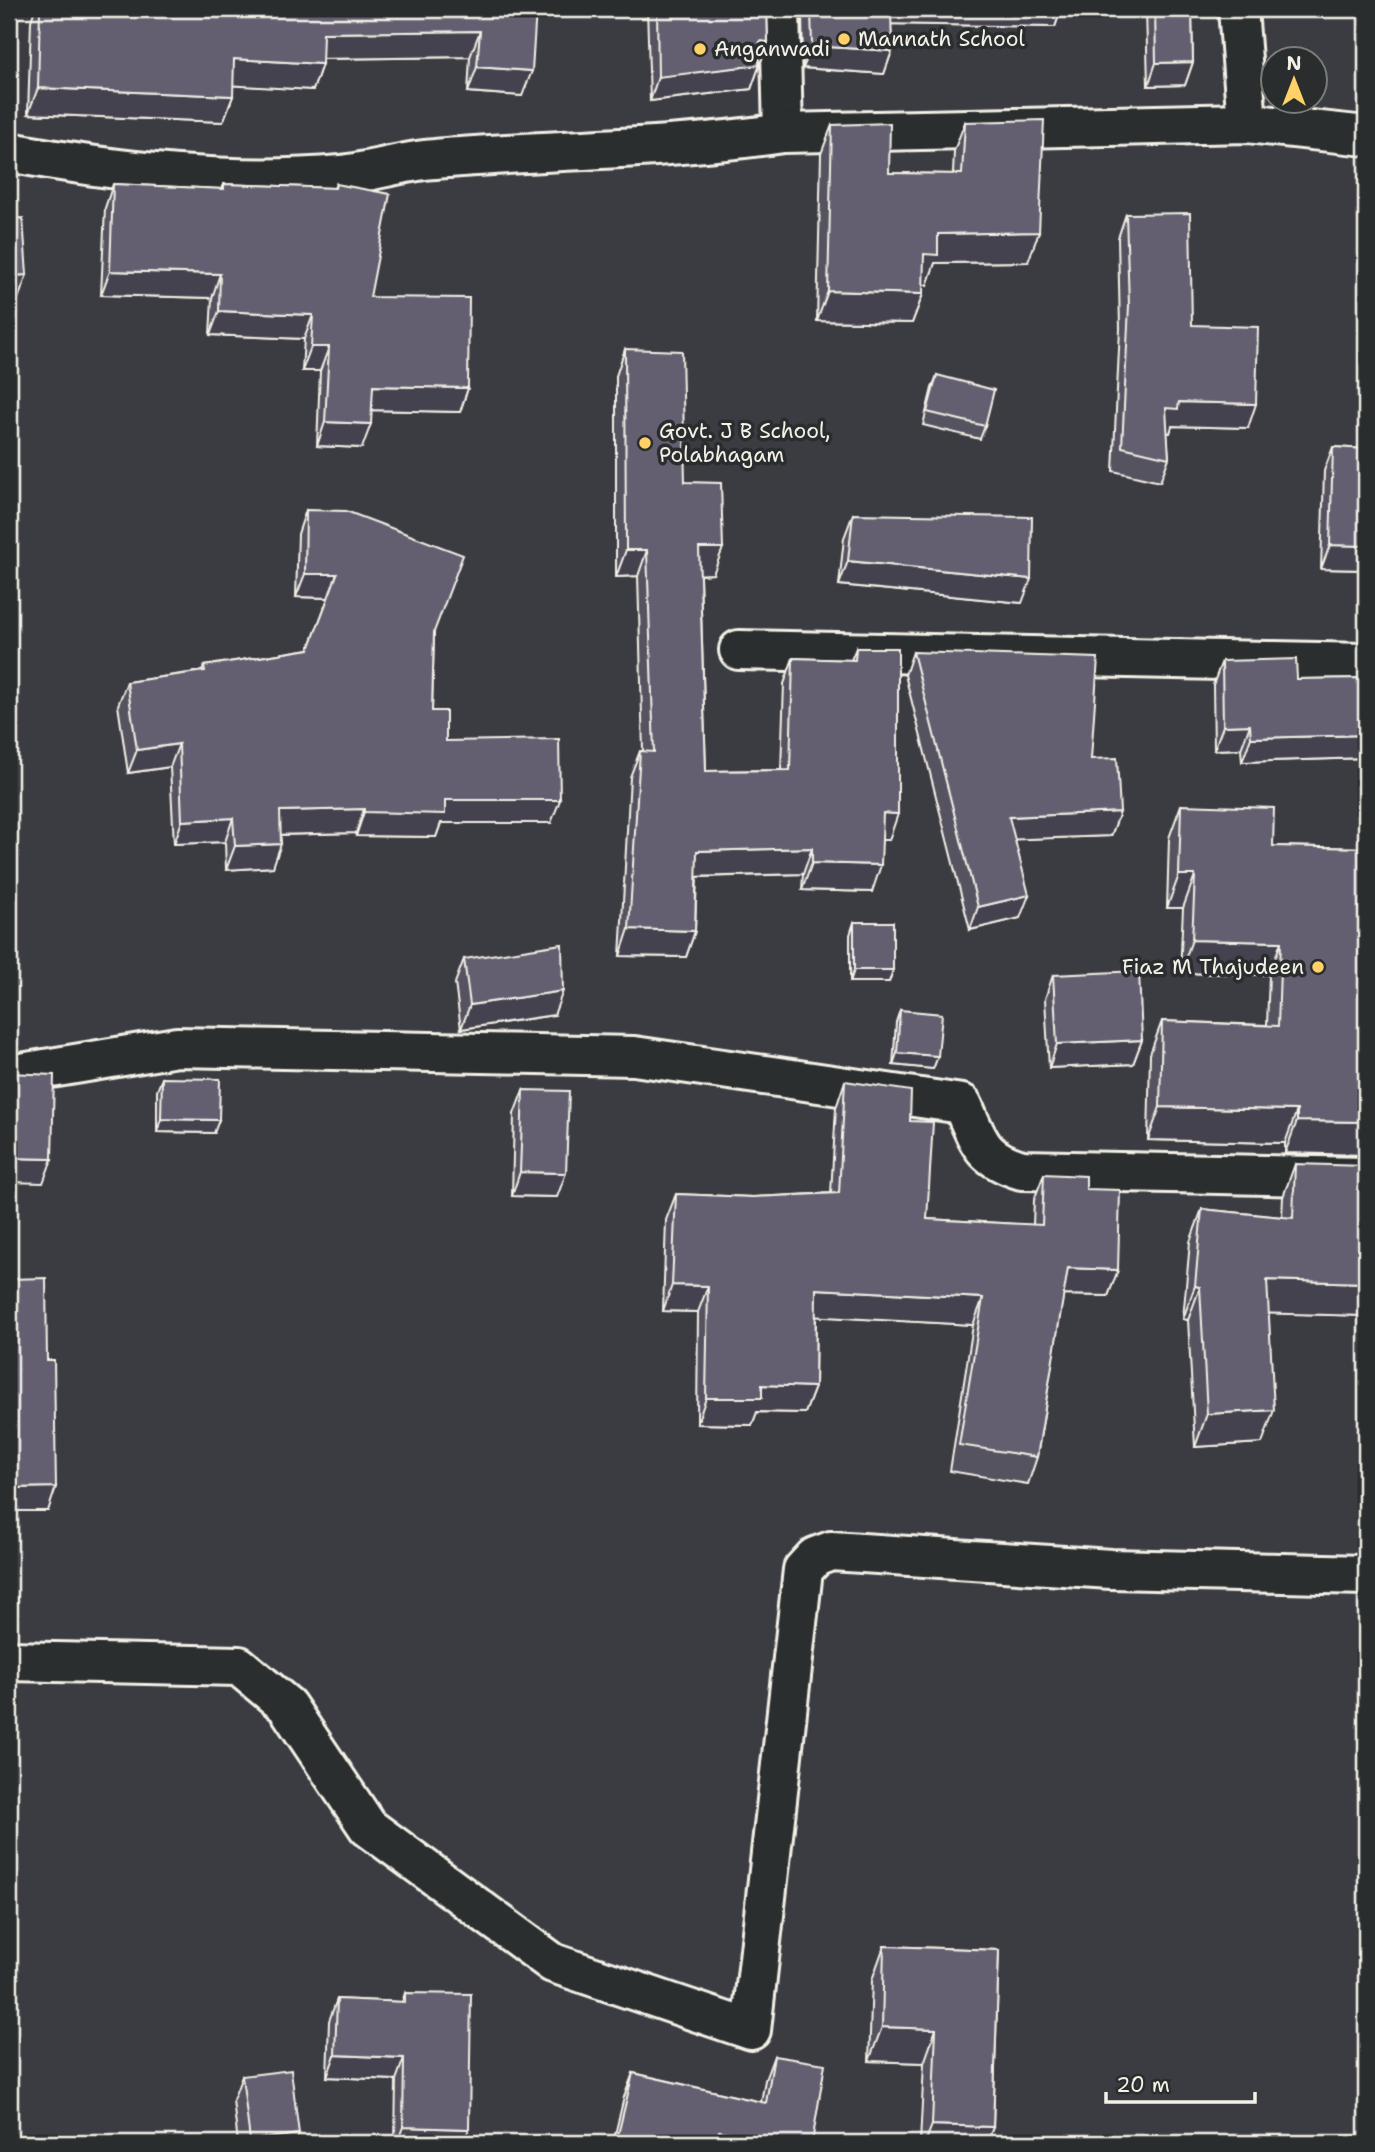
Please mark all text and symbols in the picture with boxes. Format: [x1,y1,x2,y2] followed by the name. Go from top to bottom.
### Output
[858,25,1026,53] place label: Mannath School
[836,31,852,47] marker: Mannath School
[714,35,830,63] place label: Anganwadi
[692,41,708,57] marker: Anganwadi
[1260,46,1330,116] north arrow
[1286,51,1302,76] text: N
[659,417,831,469] place label: Govt. J B School, Polabhagam
[637,435,653,451] marker: Govt. J B School, Polabhagam
[1122,953,1304,981] place label: Fiaz M Thajudeen
[1310,959,1326,975] marker: Fiaz M Thajudeen
[1106,2061,1254,2105] scale bar
[1116,2071,1170,2099] text: 20 m

